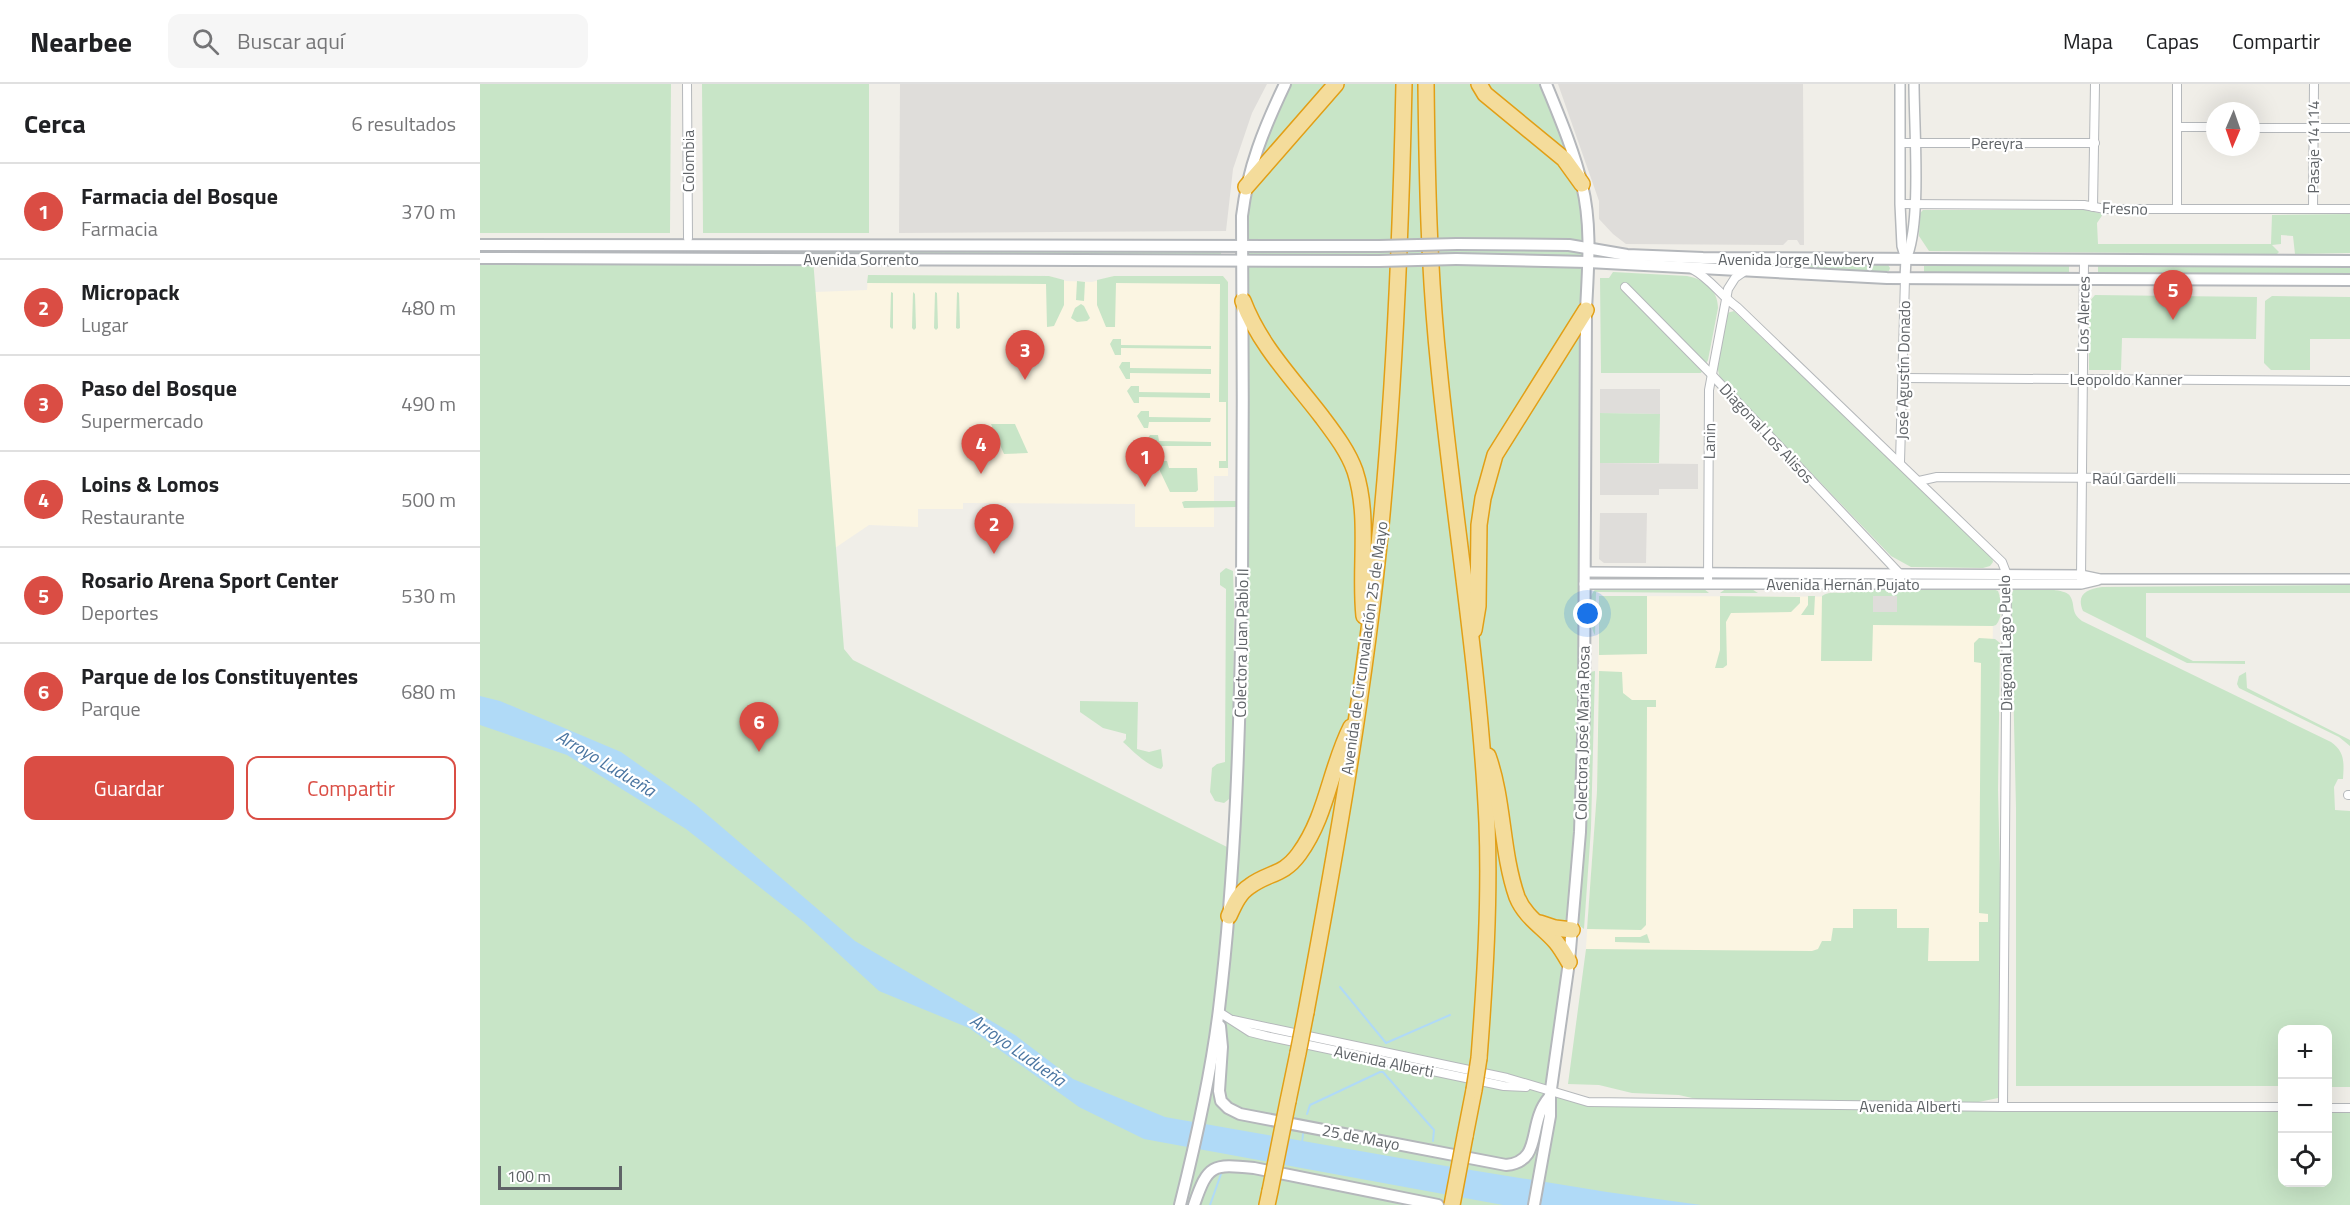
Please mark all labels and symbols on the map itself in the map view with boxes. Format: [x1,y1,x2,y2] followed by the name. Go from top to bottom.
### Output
[2301,101,2325,193] street label: Pasaje 14114
[2206,102,2260,156] north arrow
[676,130,700,192] street label: Colombia
[1971,131,2023,155] street label: Pereyra
[2102,195,2148,221] street label: Fresno
[803,247,919,271] street label: Avenida Sorrento
[1718,247,1874,271] street label: Avenida Jorge Newbery
[2154,270,2192,320] pin: 5
[2070,276,2096,352] street label: Los Alerces
[1890,300,1916,440] street label: José Agustín Donado
[1006,330,1044,380] pin: 3
[2069,367,2183,391] street label: Leopoldo Kanner
[1714,377,1820,489] street label: Diagonal Los Alisos
[1697,423,1721,459] street label: Lanin
[962,424,1000,474] pin: 4
[1126,438,1164,487] pin: 1
[2092,466,2176,490] street label: Raúl Gardelli
[974,504,1014,554] pin: 2
[1334,520,1394,776] street label: Avenida de Circunvalación 25 de Mayo
[1228,568,1254,718] street label: Colectora Juan Pablo II
[1766,572,1920,596] street label: Avenida Hernán Pujato
[1992,575,2018,711] street label: Diagonal Lago Puelo
[1573,599,1602,628] your location
[1568,646,1596,820] street label: Colectora José María Rosa
[740,702,778,752] pin: 6
[551,723,662,804] water label: Arroyo Ludueña
[965,1007,1072,1094] water label: Arroyo Ludueña
[1332,1039,1436,1083] street label: Avenida Alberti
[1859,1094,1961,1118] street label: Avenida Alberti
[1320,1118,1402,1156] street label: 25 de Mayo
[498,1163,622,1190] scale bar

